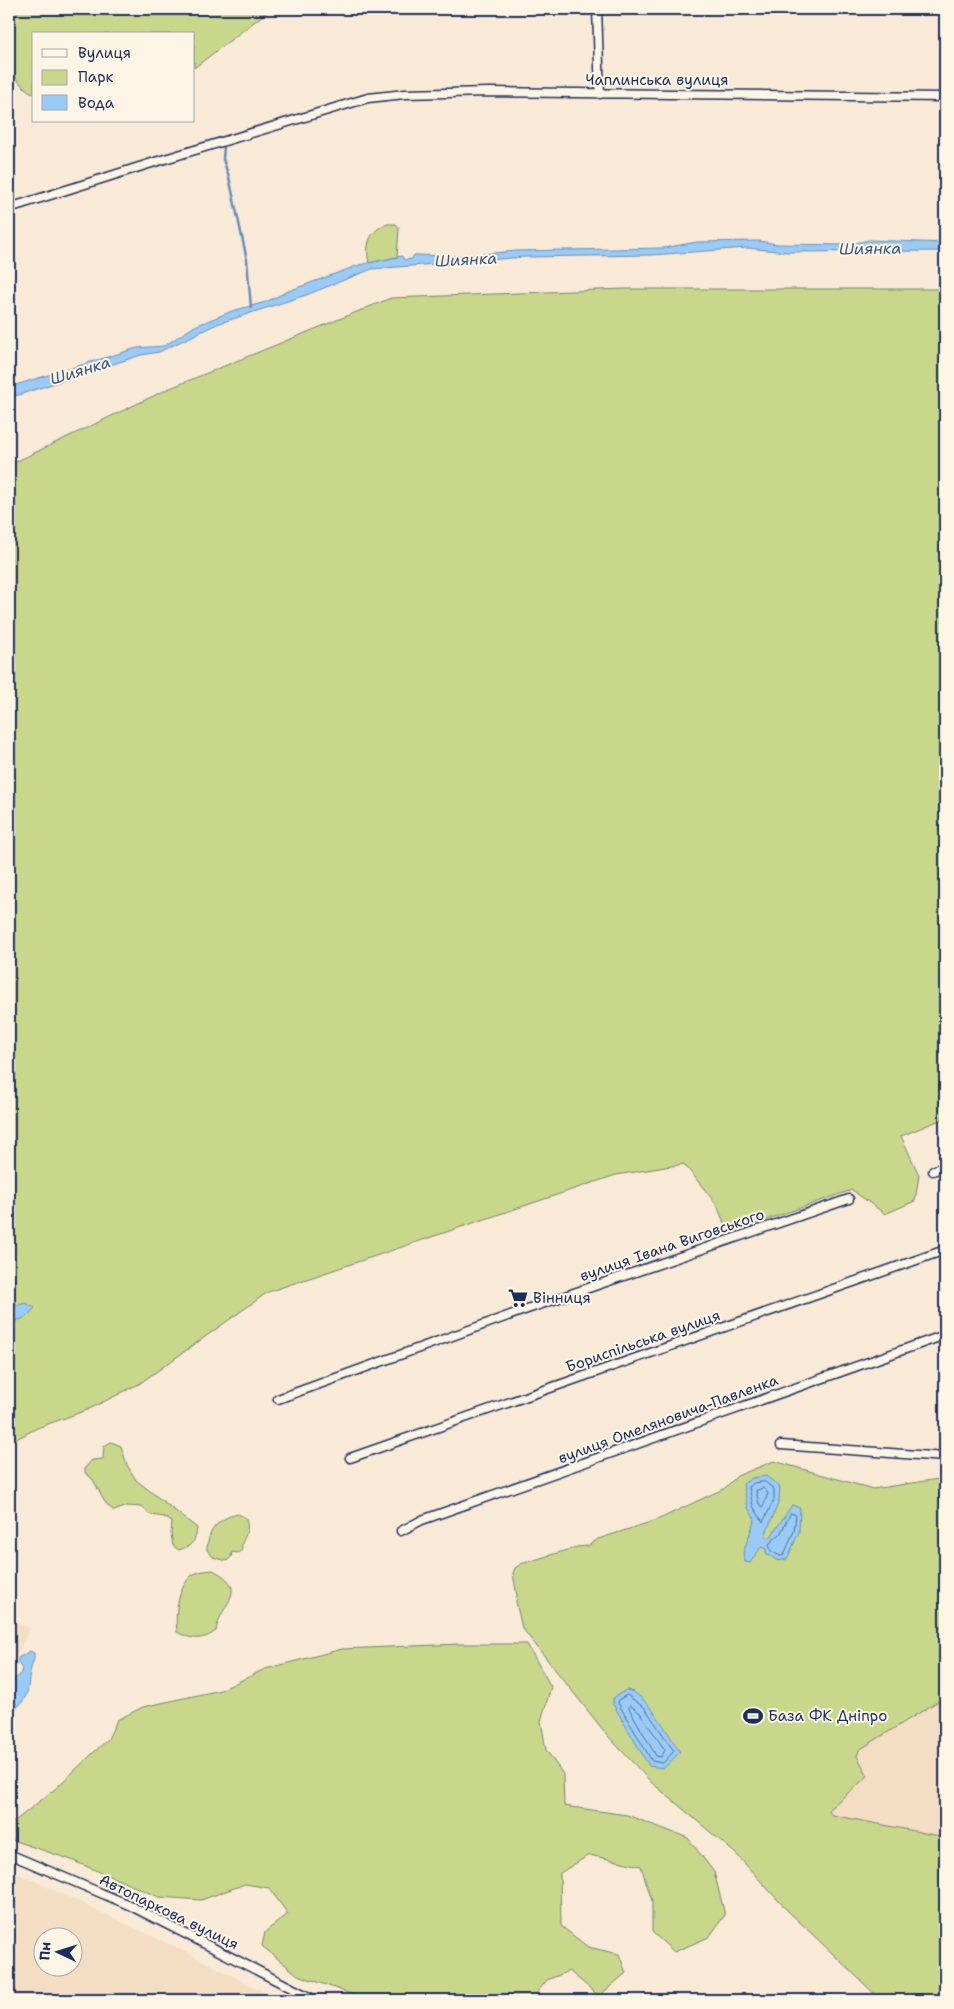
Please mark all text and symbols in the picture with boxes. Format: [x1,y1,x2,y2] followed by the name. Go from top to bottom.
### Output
[32,32,195,122] legend
[78,43,131,63] text: Вулиця
[78,67,114,87] text: Парк
[586,70,728,90] street label: Чаплинська вулиця
[78,93,115,113] text: Вода
[839,237,901,260] water label: Шиянка
[434,247,498,272] water label: Шиянка
[47,351,113,390] water label: Шиянка
[577,1204,767,1286] street label: вулиця Івана Виговського
[507,1287,529,1309] supermarket icon: Вінниця
[533,1288,591,1308] place label: Вінниця
[563,1305,723,1377] street label: Бориспільська вулиця
[555,1370,781,1468] street label: вулиця Омеляновича-Павленка
[742,1705,764,1727] sports icon: База ФК Дніпро
[768,1706,887,1726] place label: База ФК Дніпро
[96,1870,242,1954] street label: Автопаркова вулиця
[32,1926,82,1976] north arrow
[35,1941,55,1961] text: Пн

